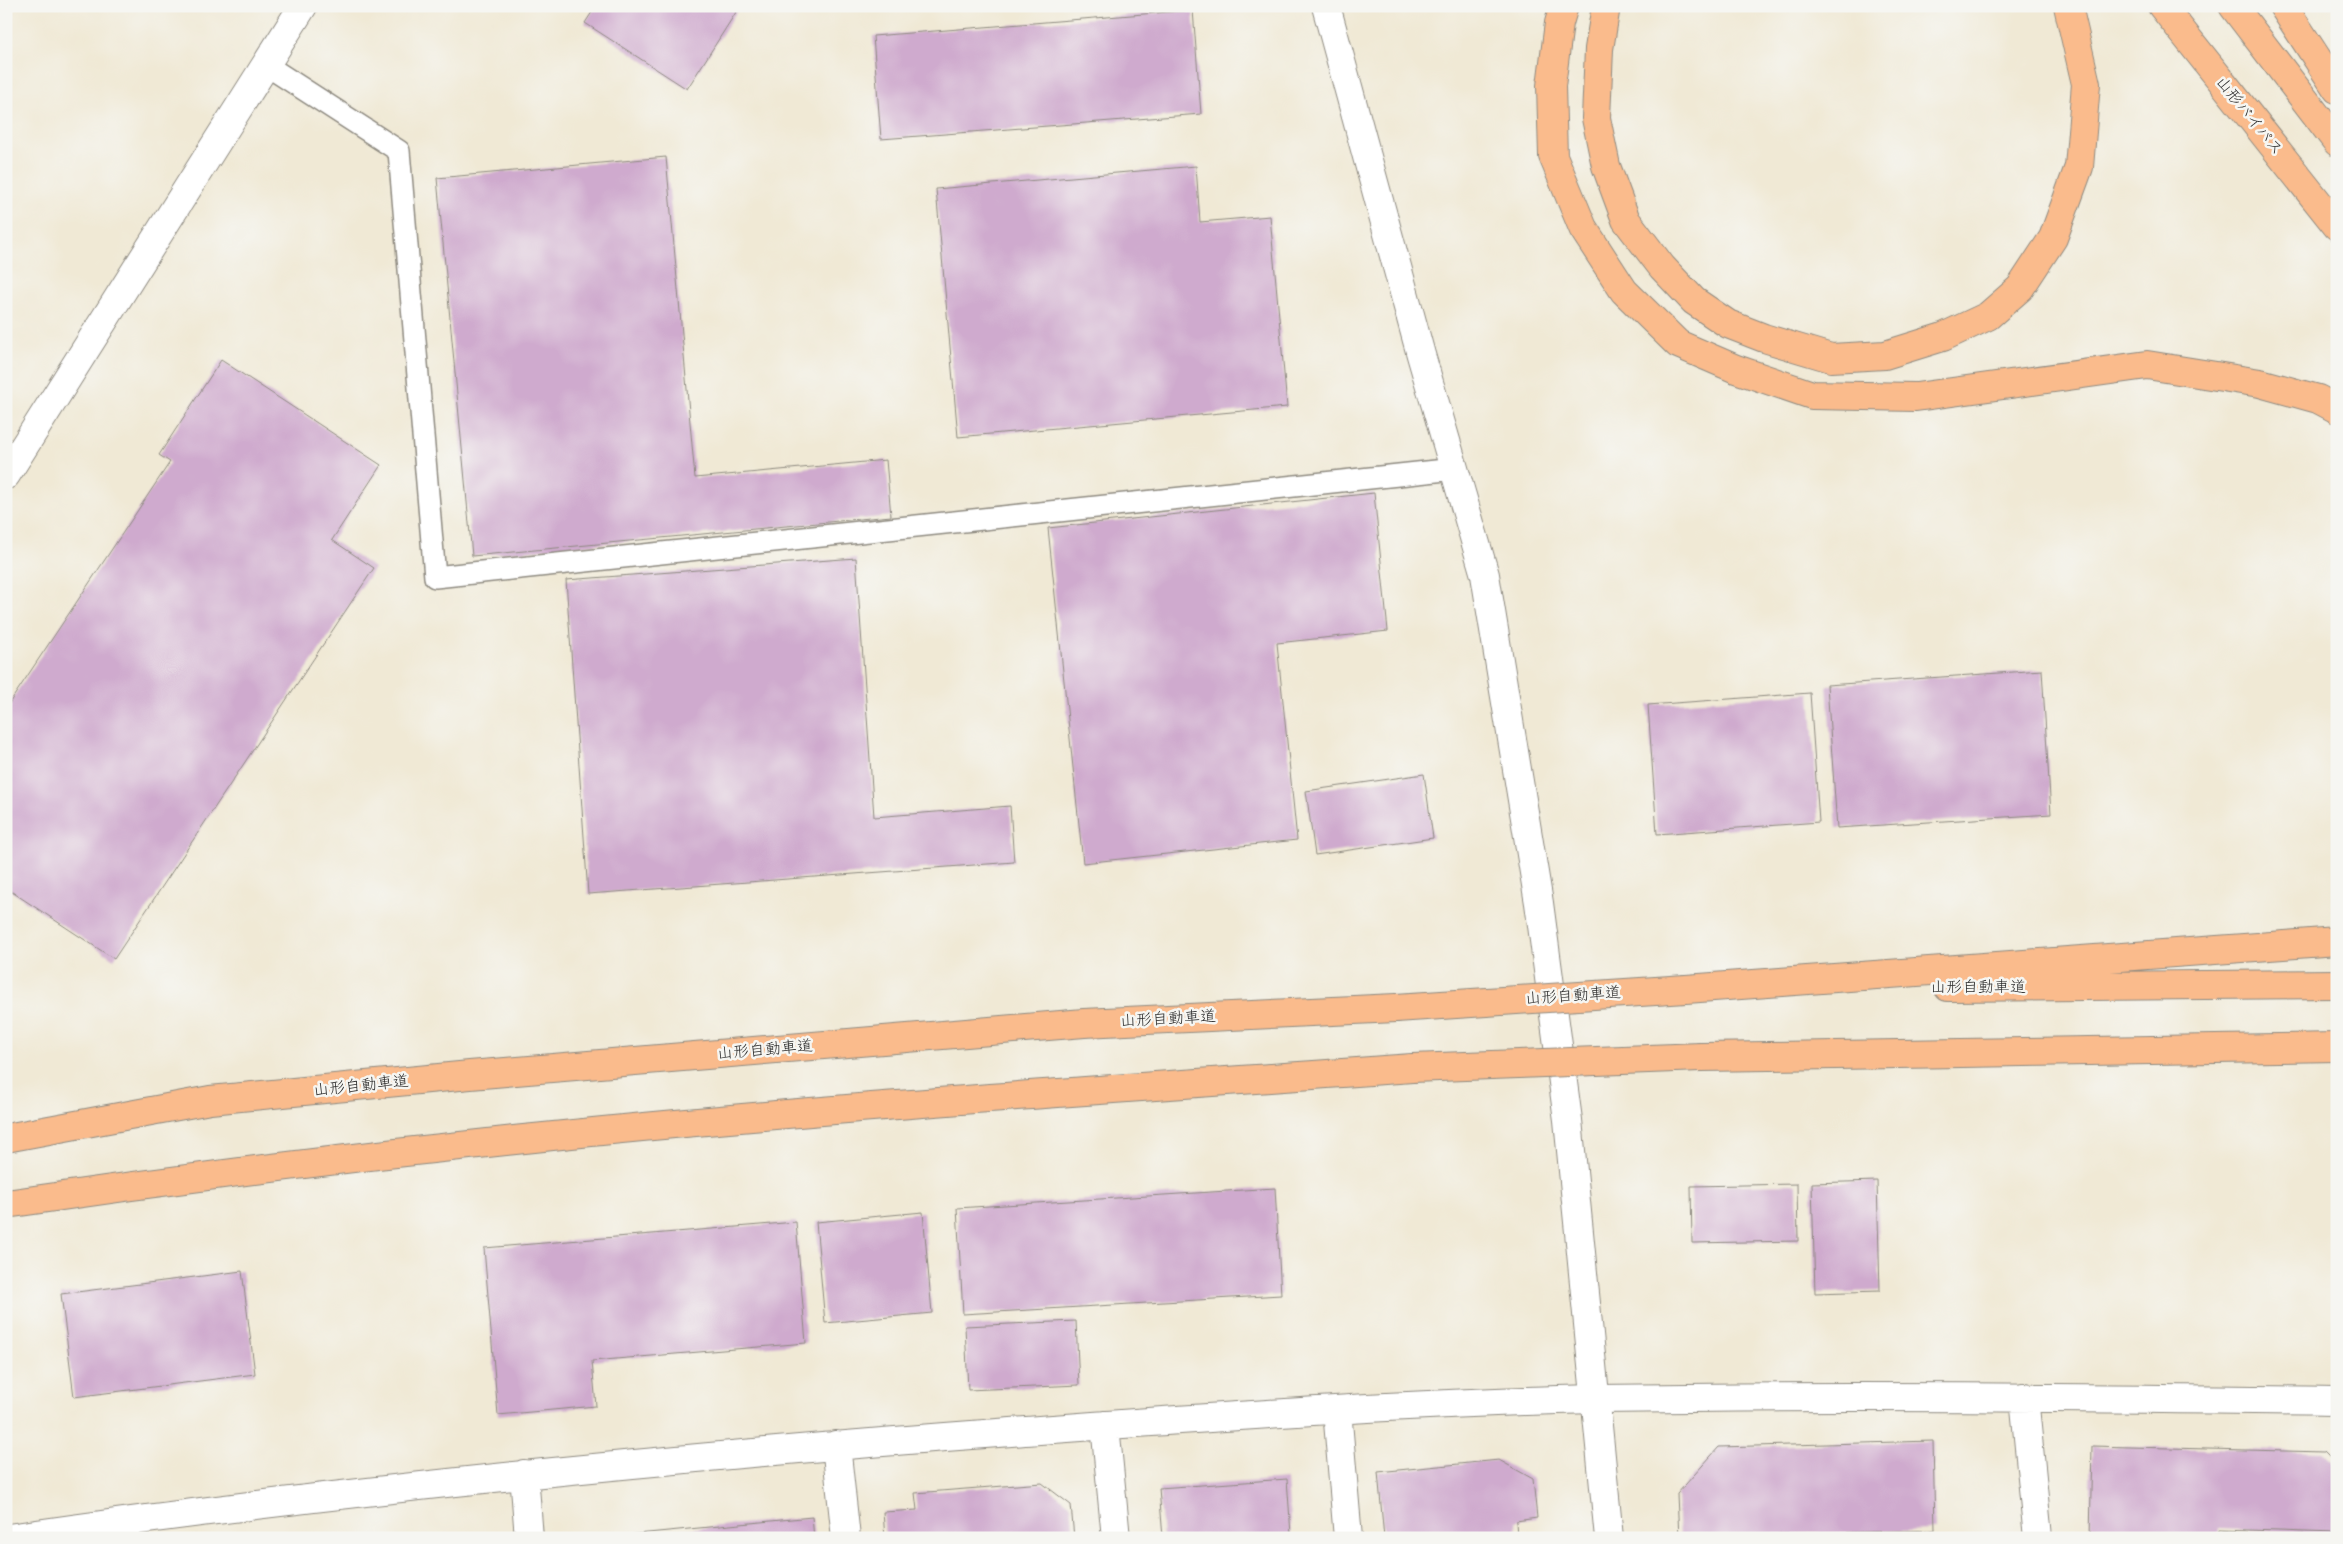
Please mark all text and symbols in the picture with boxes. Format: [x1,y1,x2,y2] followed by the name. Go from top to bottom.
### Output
[2211,72,2287,160] street label: 山形バイパス
[1930,977,2026,998] street label: 山形自動車道
[1524,982,1622,1010] street label: 山形自動車道
[1120,1006,1216,1032] street label: 山形自動車道
[716,1035,814,1065] street label: 山形自動車道
[312,1071,410,1101] street label: 山形自動車道

